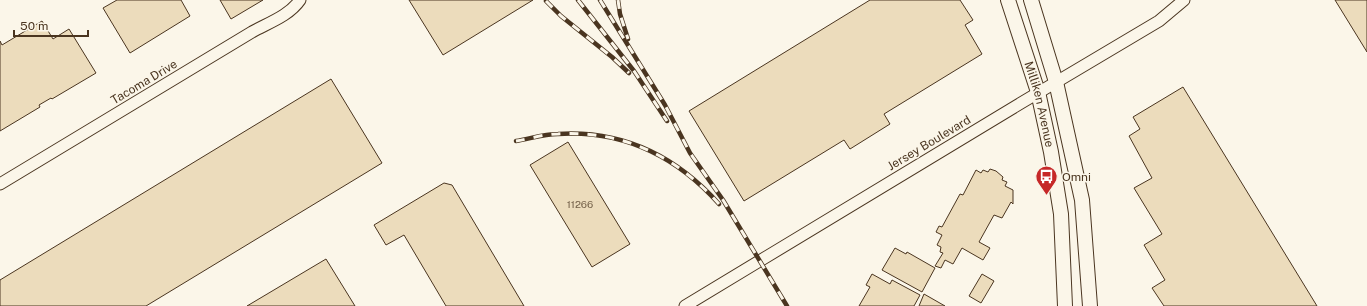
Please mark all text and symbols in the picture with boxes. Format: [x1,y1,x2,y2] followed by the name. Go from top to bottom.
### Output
[14,12,88,38] scale bar
[20,19,48,33] text: 50 m
[108,57,180,107] street label: Tacoma Drive
[1021,60,1057,149] street label: Milliken Avenue
[885,113,973,173] street label: Jersey Boulevard
[1034,164,1060,197] bus stop icon: Omni
[1062,170,1091,184] place label: Omni
[567,198,593,210] house number: 11266

